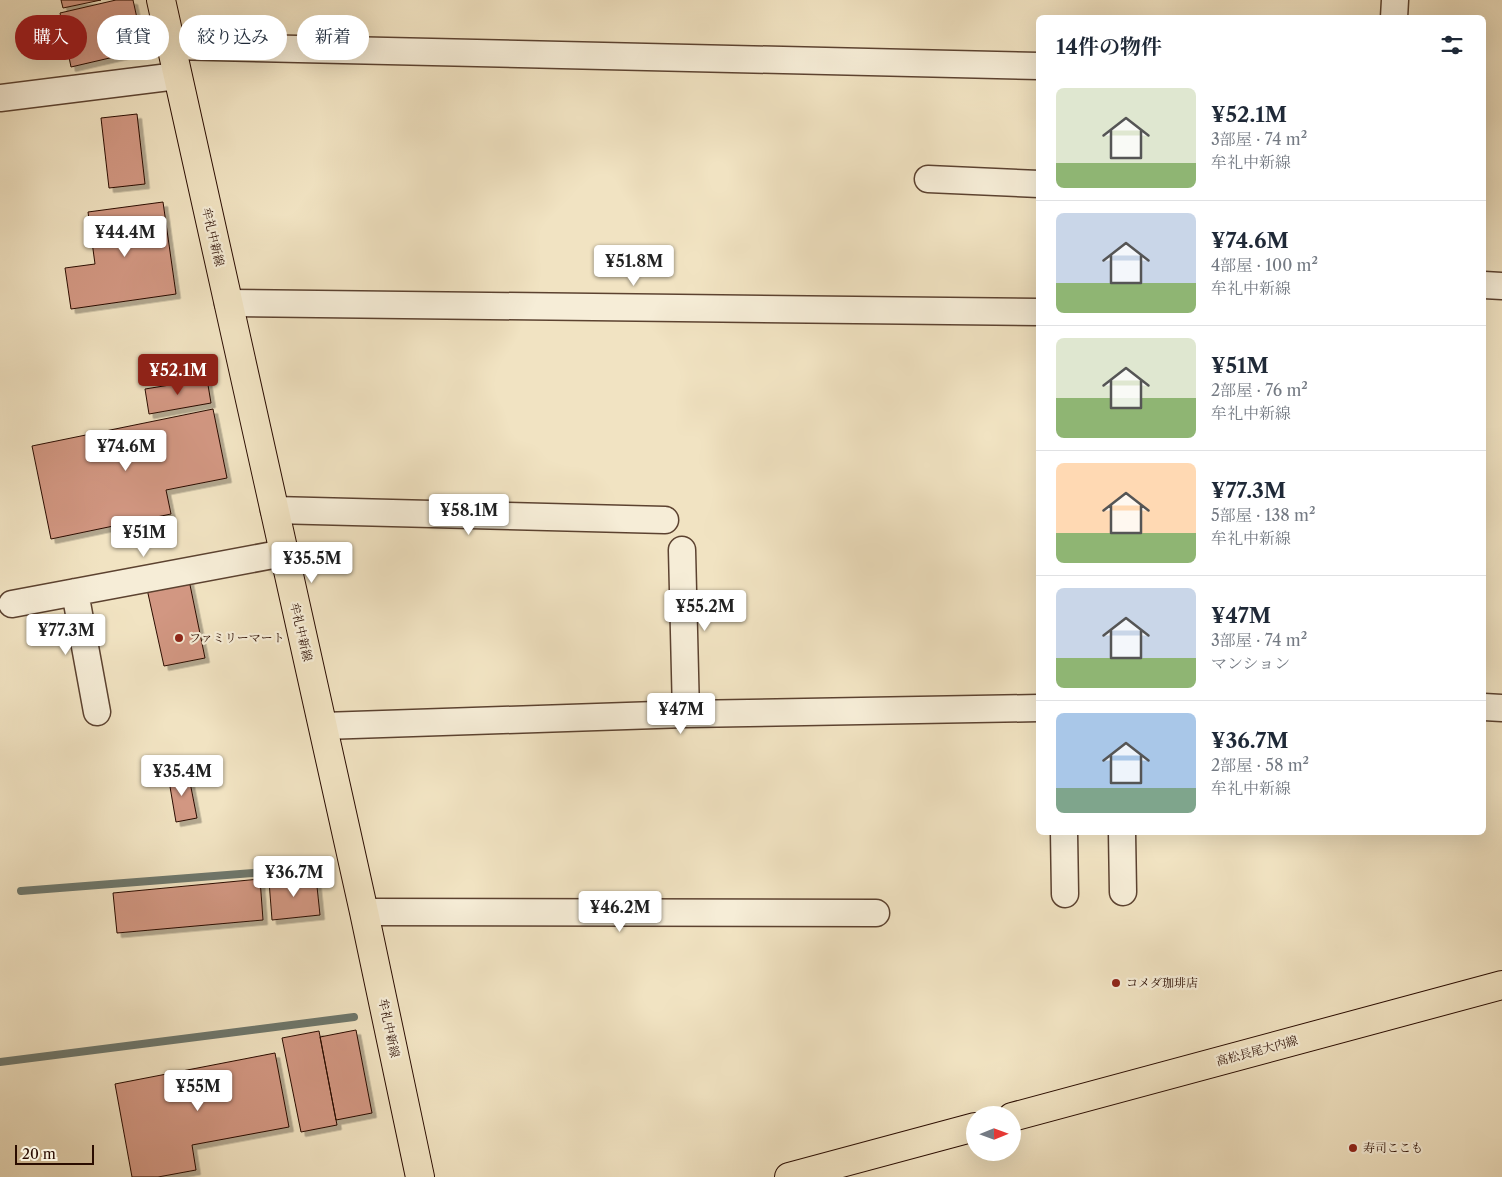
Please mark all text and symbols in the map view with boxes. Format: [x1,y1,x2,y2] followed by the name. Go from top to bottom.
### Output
[15,15,87,60] chip: 購入
[97,15,169,60] chip: 賃貸
[179,15,287,60] chip: 絞り込み
[297,15,369,60] chip: 新着
[1438,31,1466,59] icon: filters
[1056,34,1162,59] text: 14件の物件
[1211,102,1287,127] text: ¥52.1M
[1096,108,1156,168] icon: home
[1211,129,1307,149] text: 3部屋 · 74 m²
[1211,152,1291,172] text: 牟礼中新線
[199,206,228,268] street label: 牟礼中新線
[84,216,166,258] pin: ¥44.4M
[95,222,155,242] text: ¥44.4M
[1211,228,1289,253] text: ¥74.6M
[1096,233,1156,293] icon: home
[593,244,675,287] pin: ¥51.8M
[605,251,663,271] text: ¥51.8M
[1211,255,1318,275] text: 4部屋 · 100 m²
[1211,278,1291,298] text: 牟礼中新線
[1211,353,1269,378] text: ¥51M
[137,354,219,396] pin: ¥52.1M
[1096,358,1156,418] icon: home
[149,360,207,380] text: ¥52.1M
[1211,380,1308,400] text: 2部屋 · 76 m²
[1211,403,1291,423] text: 牟礼中新線
[85,430,167,472] pin: ¥74.6M
[96,436,156,456] text: ¥74.6M
[1211,478,1286,503] text: ¥77.3M
[1096,483,1156,543] icon: home
[428,494,510,536] pin: ¥58.1M
[440,500,498,520] text: ¥58.1M
[1211,505,1315,525] text: 5部屋 · 138 m²
[114,516,174,558] pin: ¥51M
[122,522,166,542] text: ¥51M
[1211,528,1291,548] text: 牟礼中新線
[271,542,353,584] pin: ¥35.5M
[282,548,342,568] text: ¥35.5M
[664,590,746,632] pin: ¥55.2M
[675,596,735,616] text: ¥55.2M
[287,601,316,663] street label: 牟礼中新線
[1211,603,1271,628] text: ¥47M
[1096,608,1156,668] icon: home
[25,614,107,656] pin: ¥77.3M
[37,620,95,640] text: ¥77.3M
[189,630,285,645] place label: ファミリーマート
[1211,630,1307,650] text: 3部屋 · 74 m²
[173,632,185,644] marker: ファミリーマート
[1211,653,1290,673] text: マンション
[651,692,711,735] pin: ¥47M
[658,699,704,719] text: ¥47M
[1211,728,1289,753] text: ¥36.7M
[1096,733,1156,793] icon: home
[141,754,223,797] pin: ¥35.4M
[1211,755,1309,775] text: 2部屋 · 58 m²
[152,761,212,781] text: ¥35.4M
[1211,778,1291,798] text: 牟礼中新線
[253,856,335,898] pin: ¥36.7M
[264,862,324,882] text: ¥36.7M
[579,890,661,933] pin: ¥46.2M
[590,897,650,917] text: ¥46.2M
[1126,975,1198,990] place label: コメダ珈琲店
[1110,977,1122,989] marker: コメダ珈琲店
[376,997,403,1059] street label: 牟礼中新線
[1214,1032,1299,1069] street label: 高松長尾大内線
[168,1070,228,1112] pin: ¥55M
[175,1076,221,1096] text: ¥55M
[966,1106,1021,1161] north arrow
[966,1106,1021,1161] map controls
[1363,1140,1423,1155] place label: 寿司ここも
[15,1142,94,1165] scale bar
[1347,1142,1359,1154] marker: 寿司ここも
[22,1145,56,1163] text: 20 m

